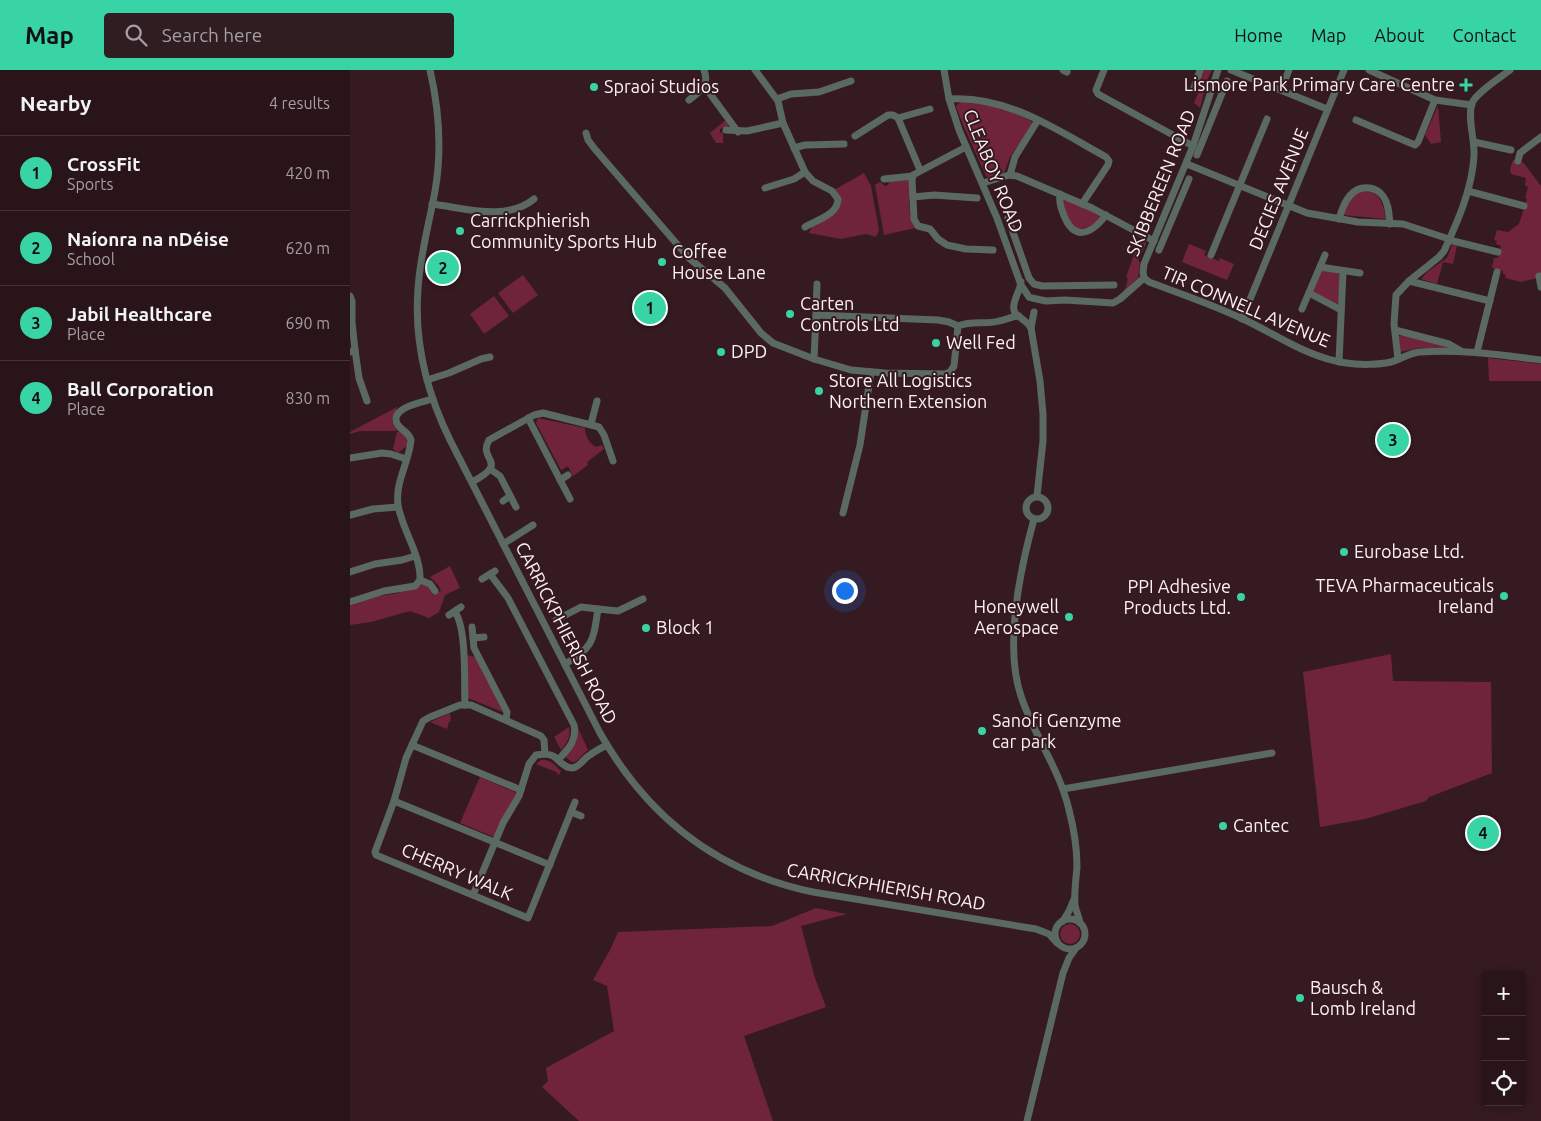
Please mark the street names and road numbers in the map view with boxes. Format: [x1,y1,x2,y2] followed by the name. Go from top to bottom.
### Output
[960,106,1028,235] street label: CLEABOY ROAD
[1122,107,1199,259] street label: SKIBBEREEN ROAD
[1245,125,1312,252] street label: DECIES AVENUE
[1159,262,1333,351] street label: TIR CONNELL AVENUE
[512,538,622,727] street label: CARRICKPHIERISH ROAD
[399,839,516,903] street label: CHERRY WALK
[785,859,987,913] street label: CARRICKPHIERISH ROAD

